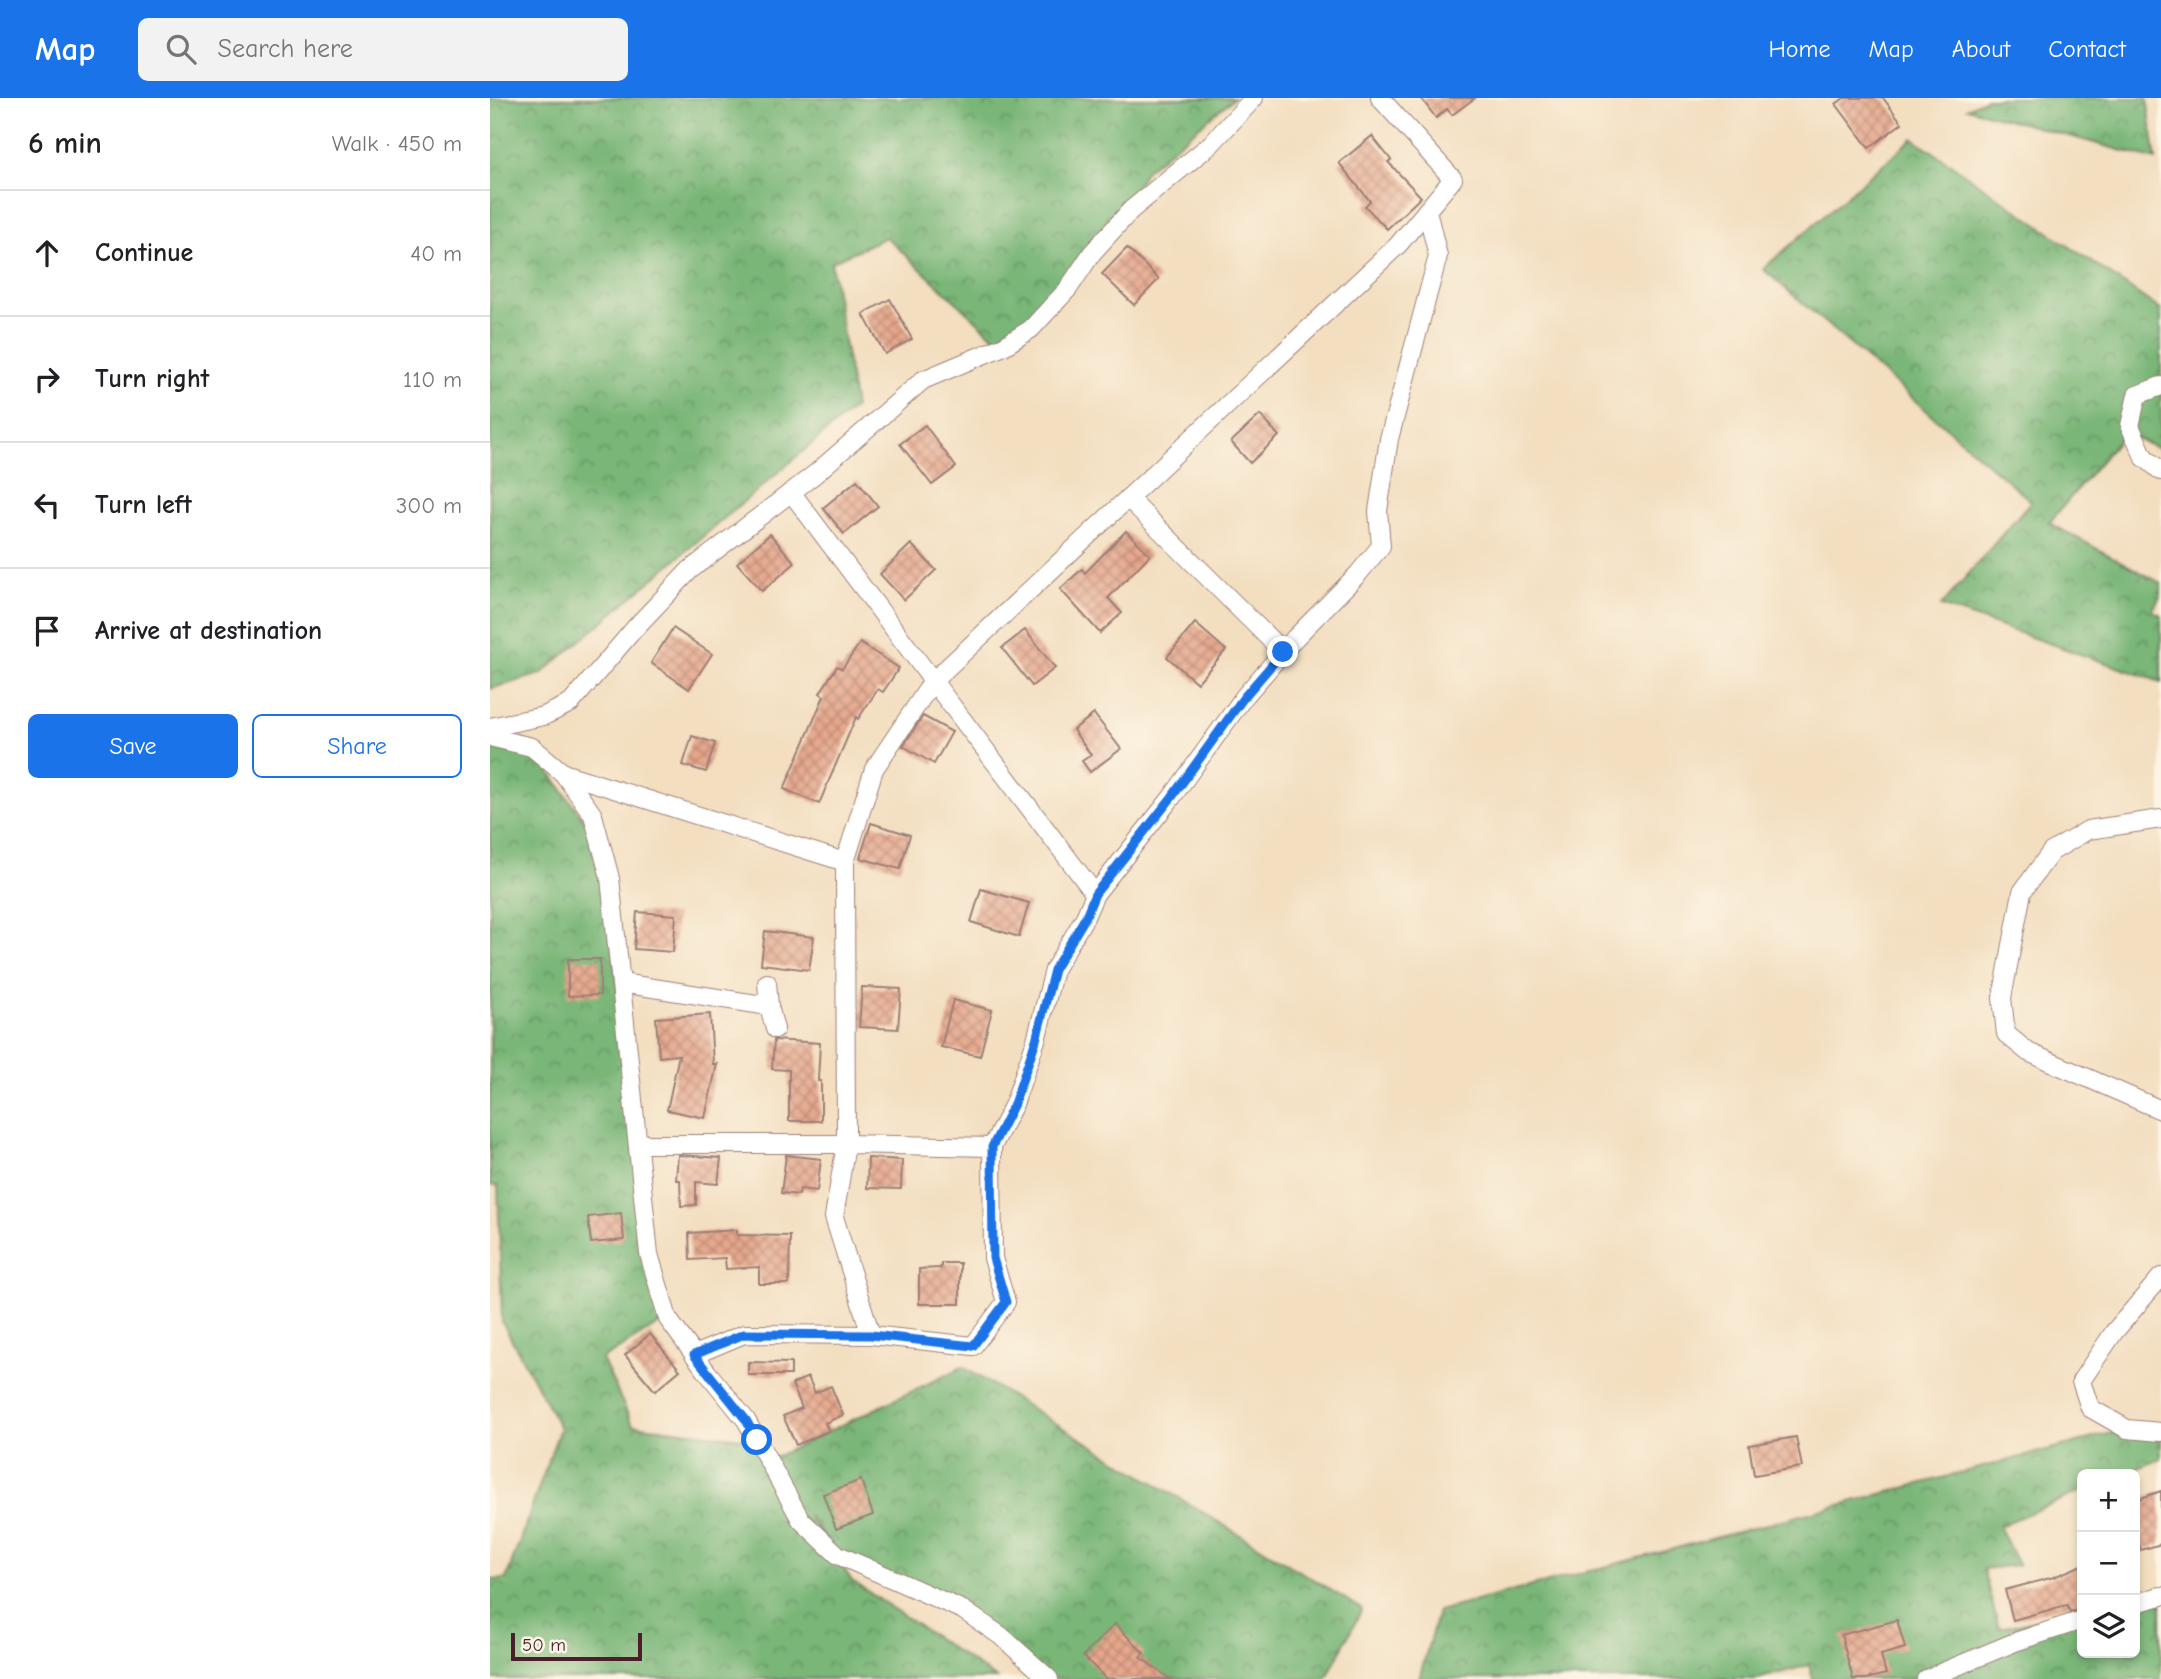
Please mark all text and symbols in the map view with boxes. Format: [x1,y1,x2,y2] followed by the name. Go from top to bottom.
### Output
[138,18,628,81] search box
[35,30,96,68] text: Map
[162,30,200,68] icon: search
[218,34,353,64] text: Search here
[1769,35,1830,63] text: Home
[1868,35,1914,63] text: Map
[1952,35,2010,63] text: About
[2048,35,2126,63] text: Contact
[28,126,102,161] text: 6 min
[332,130,462,157] text: Walk · 450 m
[28,234,66,272] icon: ahead
[95,238,193,268] text: Continue
[410,240,462,267] text: 40 m
[28,360,66,398] icon: right
[95,364,209,394] text: Turn right
[403,366,462,393] text: 110 m
[28,486,66,524] icon: left
[95,490,192,520] text: Turn left
[396,492,462,519] text: 300 m
[28,612,66,650] icon: arrive
[95,616,322,646] text: Arrive at destination
[1267,636,1298,667] route end
[28,714,238,778] button: Save
[252,714,462,778] button: Share
[741,1424,772,1455] route start
[2077,1469,2140,1658] map controls
[2077,1469,2140,1532] button: +
[2077,1532,2140,1595] button: −
[2077,1595,2140,1658] button: layers
[511,1630,642,1662] scale bar
[522,1634,566,1656] text: 50 m

